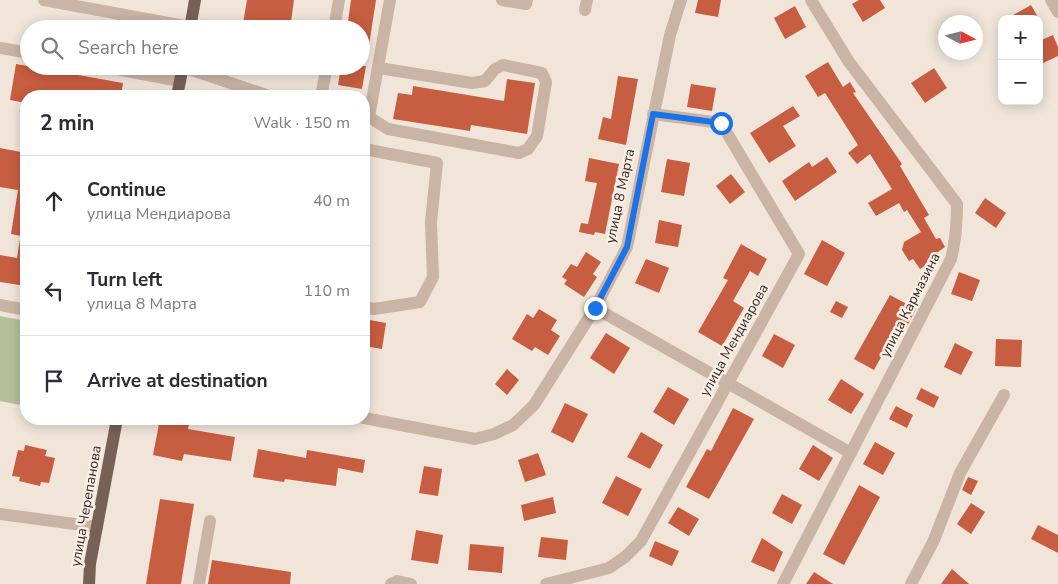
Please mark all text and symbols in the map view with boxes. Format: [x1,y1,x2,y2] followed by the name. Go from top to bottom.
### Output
[938,15,983,60] north arrow
[998,15,1043,105] map controls
[998,15,1043,60] button: +
[20,20,370,75] search box
[38,34,66,62] icon: search
[78,35,179,61] text: Search here
[998,60,1043,105] button: −
[40,109,94,137] text: 2 min
[254,112,350,134] text: Walk · 150 m
[710,112,733,135] route start
[601,147,639,245] street label: улица 8 Марта
[87,177,166,203] text: Continue
[40,187,68,215] icon: ahead
[313,190,350,212] text: 40 m
[87,203,231,225] text: улица Мендиарова
[875,249,945,361] street label: улица Кармазина
[87,267,162,293] text: Turn left
[40,277,68,305] icon: left
[303,280,350,302] text: 110 m
[695,280,773,400] street label: улица Мендиарова
[87,293,197,315] text: улица 8 Марта
[584,297,607,320] route end
[40,367,68,395] icon: arrive
[87,368,268,394] text: Arrive at destination
[66,444,106,568] street label: улица Черепанова

